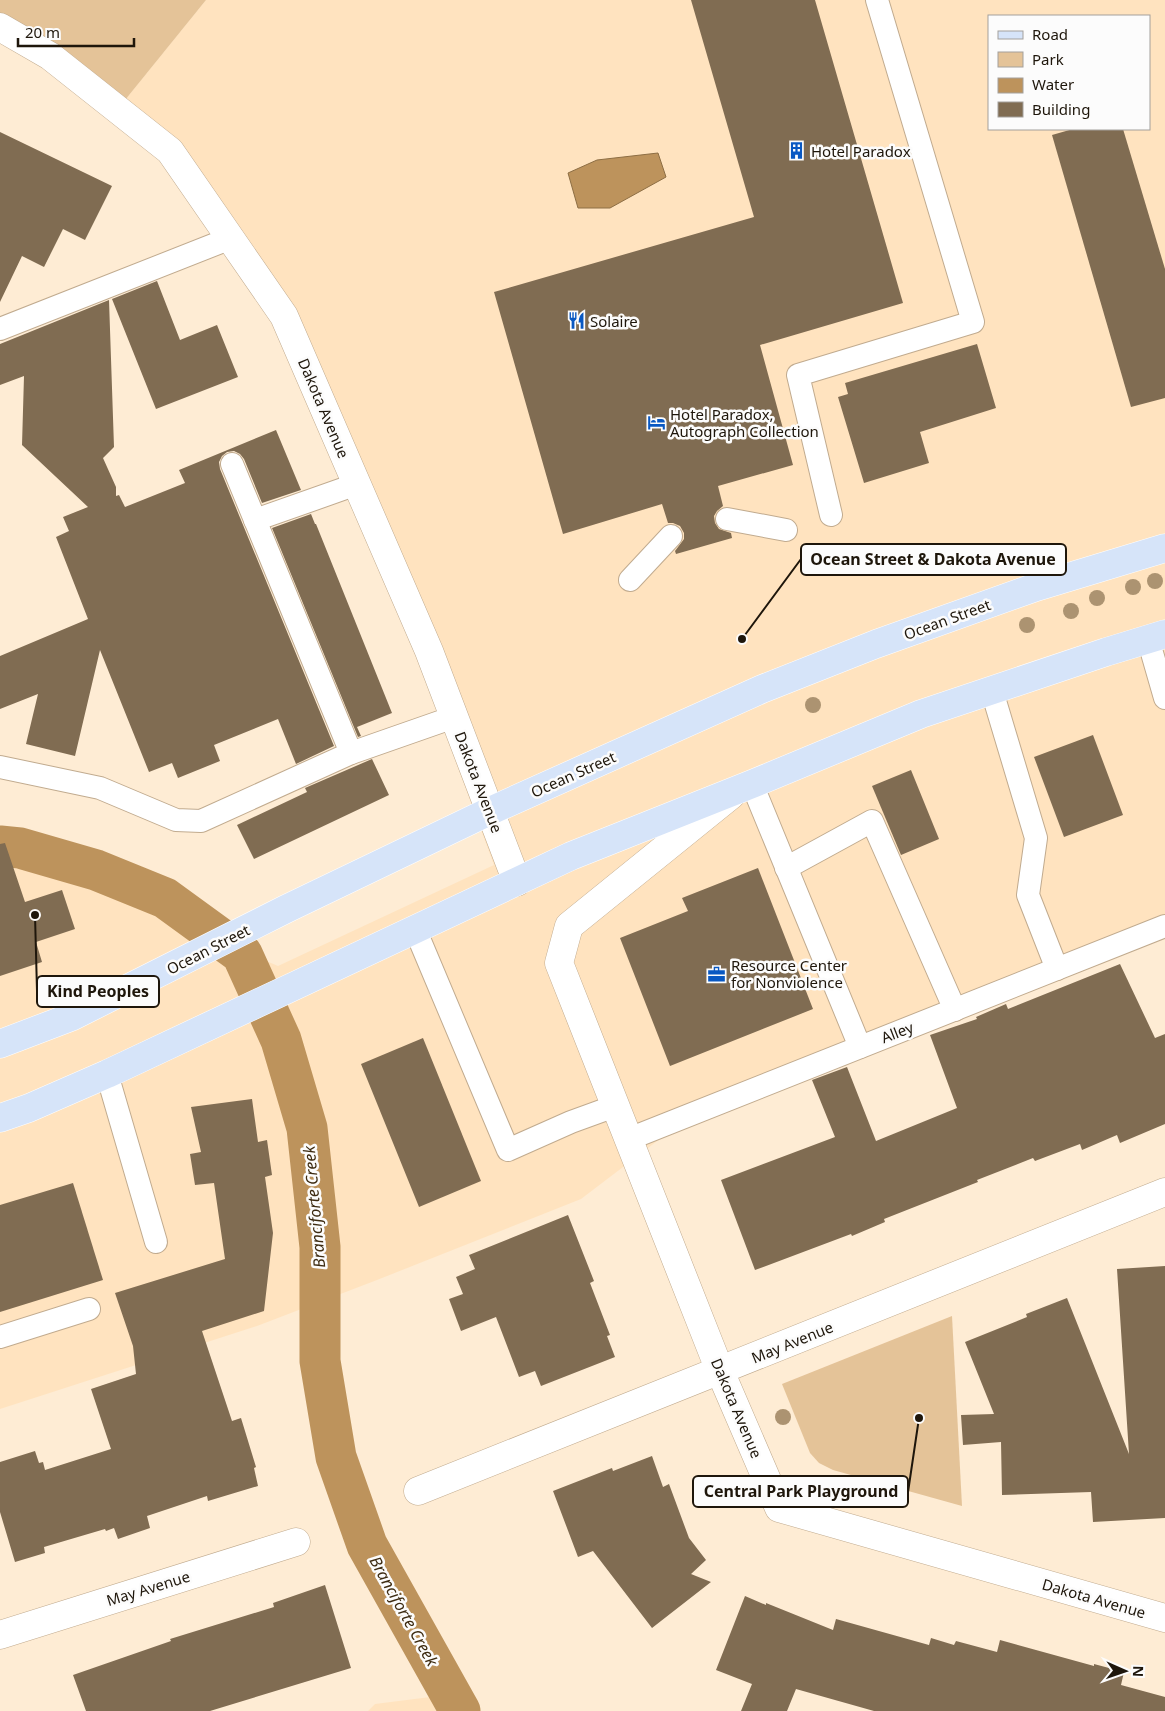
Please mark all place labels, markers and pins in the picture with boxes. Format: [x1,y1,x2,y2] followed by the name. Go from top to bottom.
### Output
[787,141,807,161] building icon: Hotel Paradox
[811,141,911,161] place label: Hotel Paradox
[566,311,586,331] restaurant icon: Solaire
[590,311,638,331] place label: Solaire
[670,404,819,441] place label: Hotel Paradox, Autograph Collection
[646,413,666,433] hotel icon: Hotel Paradox, Autograph Collection
[801,544,1066,575] callout: Ocean Street & Dakota Avenue
[731,955,847,992] place label: Resource Center for Nonviolence
[707,964,727,984] office icon: Resource Center for Nonviolence
[37,976,159,1007] callout: Kind Peoples
[693,1476,908,1507] callout: Central Park Playground

